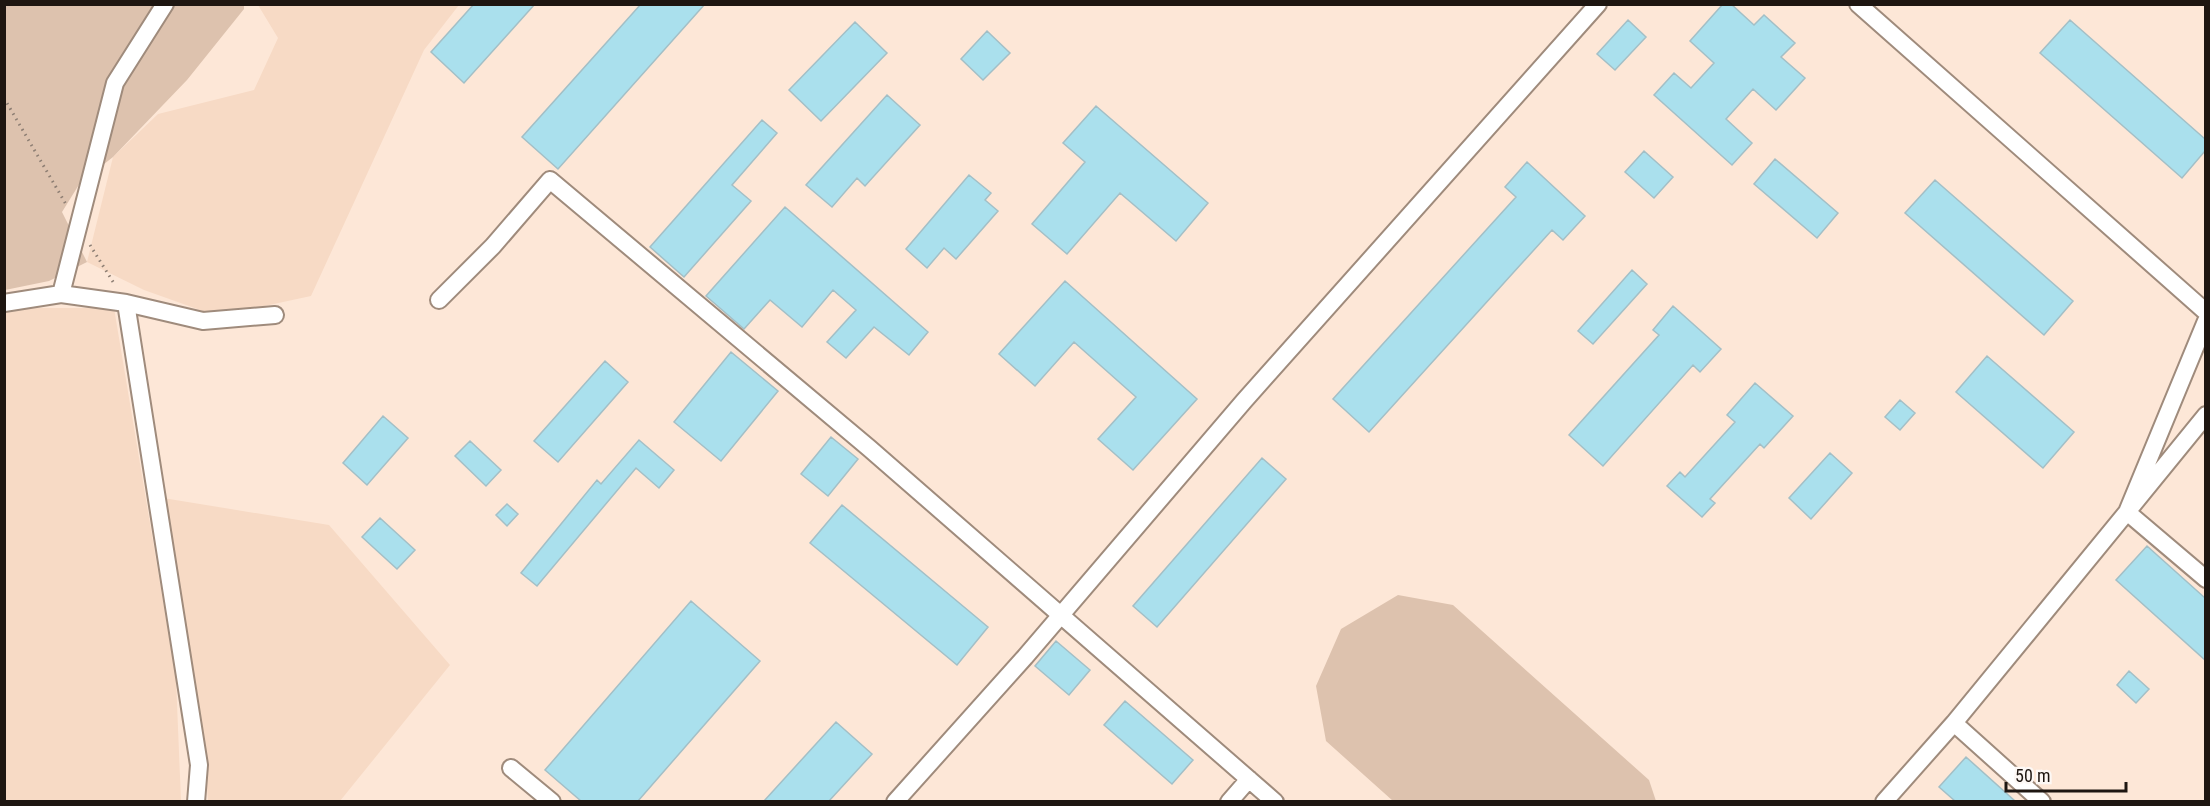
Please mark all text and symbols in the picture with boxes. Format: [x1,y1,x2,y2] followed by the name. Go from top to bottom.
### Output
[2006,755,2126,793] scale bar
[2015,765,2050,786] text: 50 m

